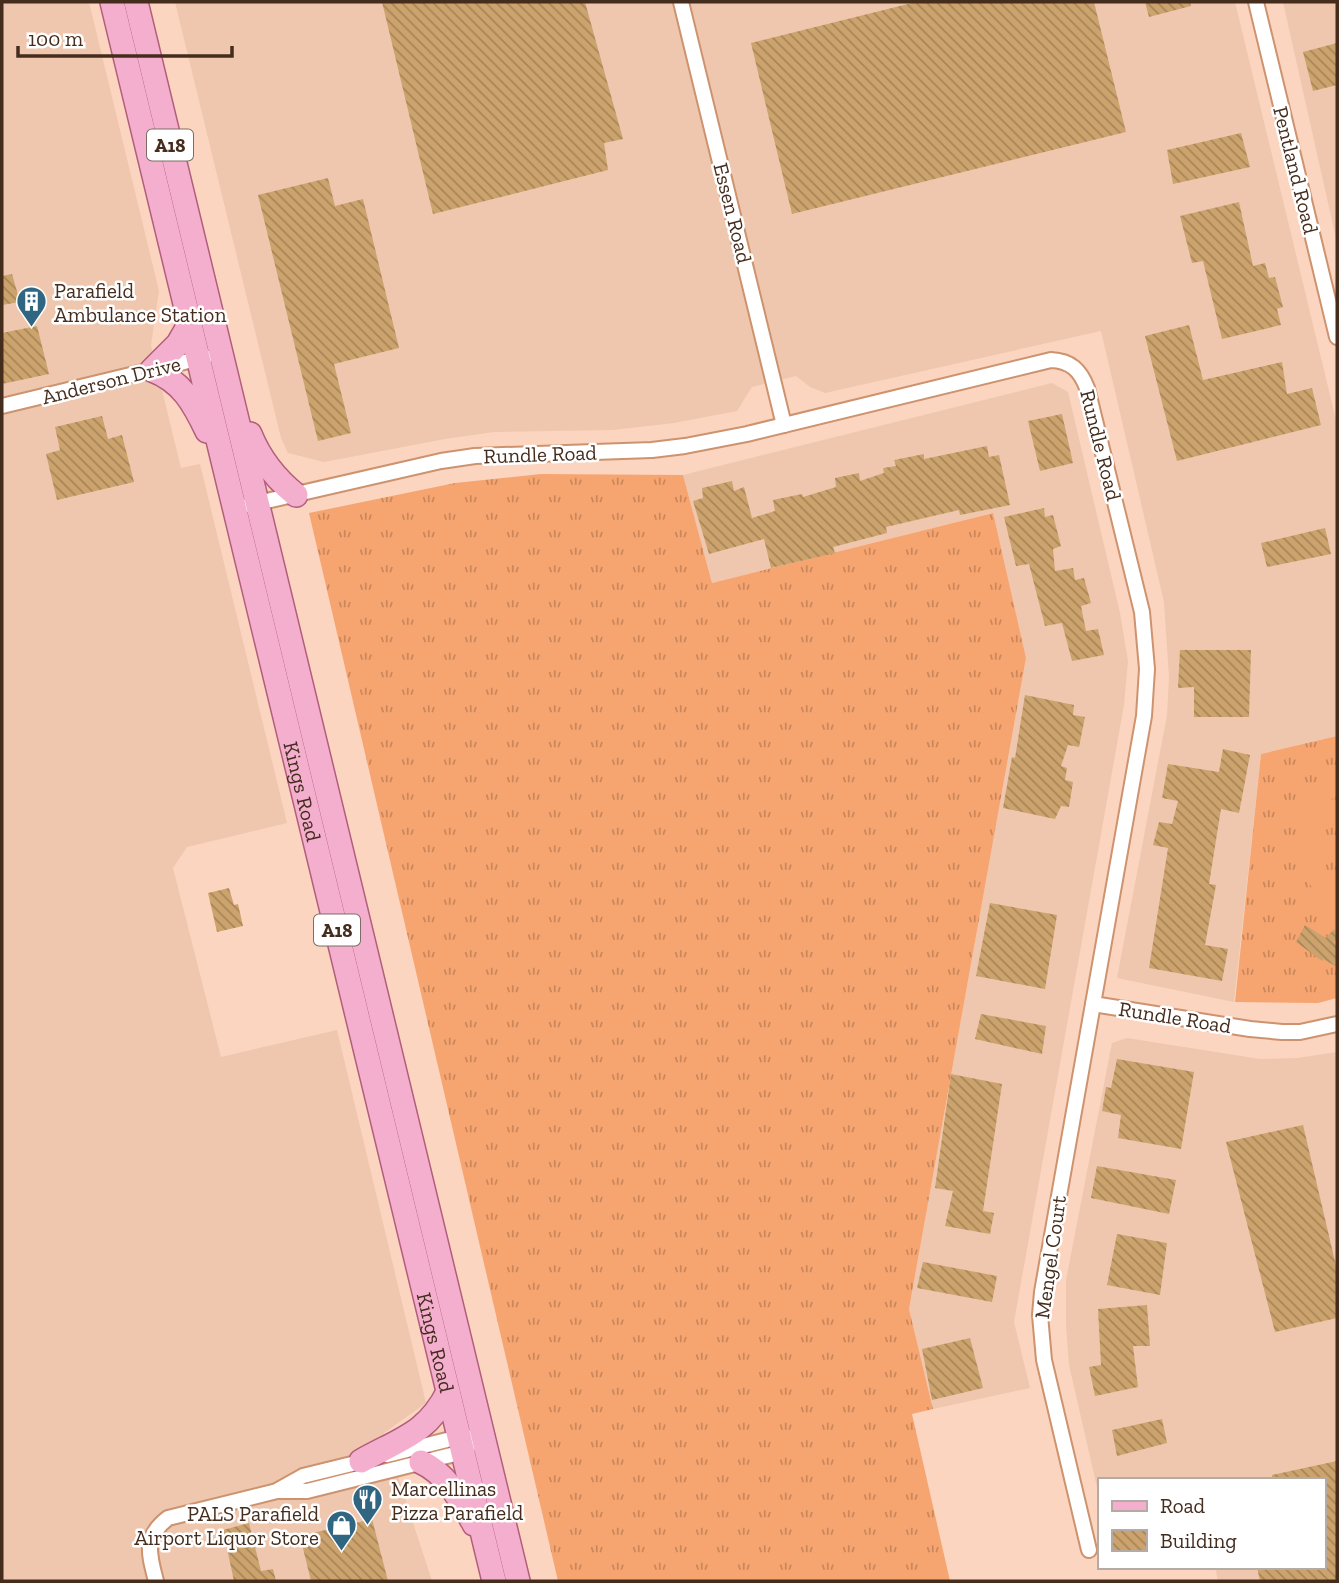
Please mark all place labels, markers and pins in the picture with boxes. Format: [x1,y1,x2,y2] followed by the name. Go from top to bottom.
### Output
[54,278,226,327] place label: Parafield Ambulance Station
[14,285,48,329] building icon: Parafield Ambulance Station
[391,1476,524,1525] place label: Marcellinas Pizza Parafield
[351,1483,385,1527] restaurant icon: Marcellinas Pizza Parafield
[134,1501,319,1550] place label: PALS Parafield Airport Liquor Store
[325,1508,359,1552] shop icon: PALS Parafield Airport Liquor Store

